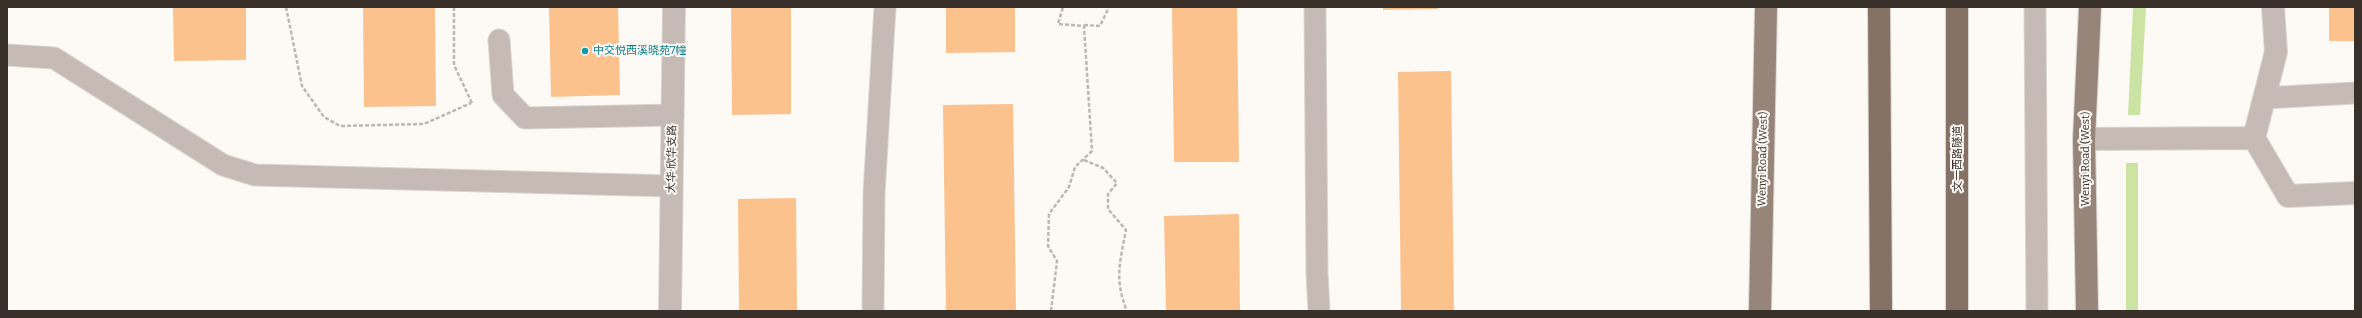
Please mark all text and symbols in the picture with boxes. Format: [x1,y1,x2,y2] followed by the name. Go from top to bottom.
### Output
[593,44,687,58] place label: 中交悦西溪晓苑7幢
[580,46,590,56] marker: 中交悦西溪晓苑7幢
[1756,111,1770,207] street label: Wenyi Road (West)
[2079,112,2093,206] street label: Wenyi Road (West)
[665,125,679,193] street label: 大华·欣华支路
[1951,126,1965,192] street label: 文一西路隧道

